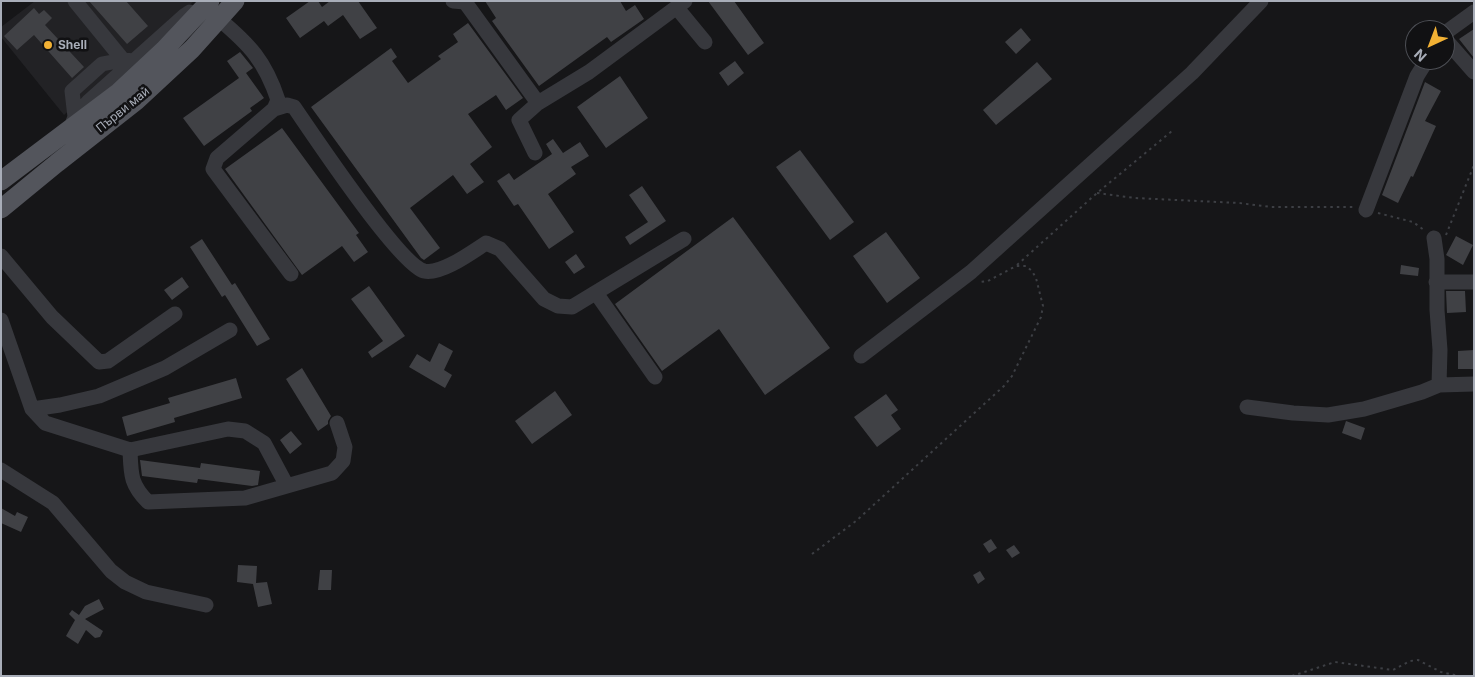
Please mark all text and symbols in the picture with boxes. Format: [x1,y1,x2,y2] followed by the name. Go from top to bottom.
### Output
[1405,20,1455,70] north arrow
[58,38,87,52] place label: Shell
[42,39,54,51] marker: Shell
[1410,46,1430,65] text: N
[93,84,153,136] street label: Първи май

